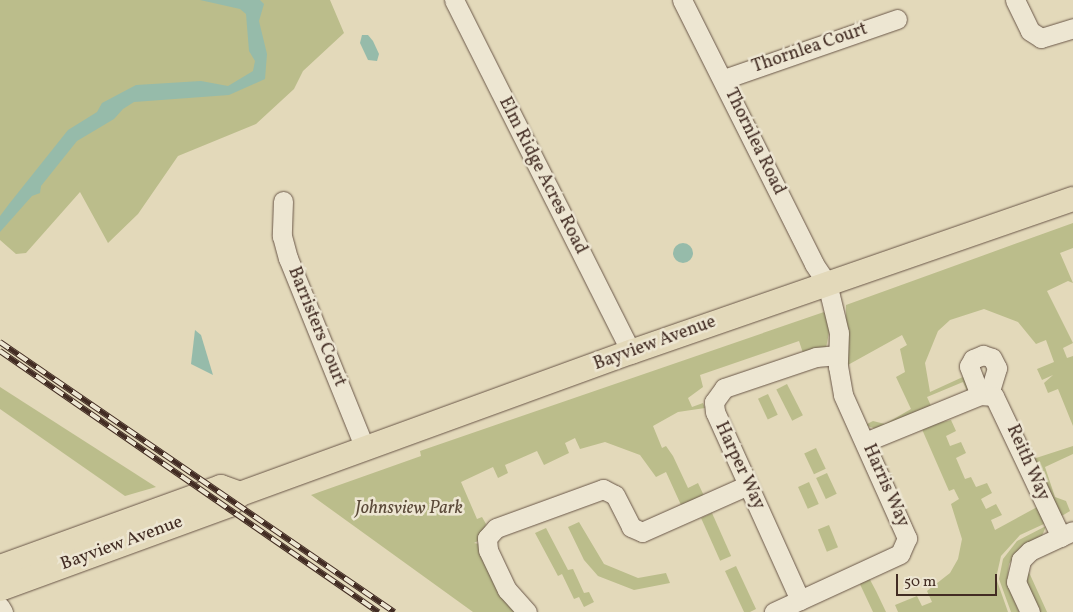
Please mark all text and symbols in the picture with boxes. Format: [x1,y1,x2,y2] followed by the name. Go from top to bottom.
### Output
[749,19,871,79] street label: Thornlea Court
[719,85,789,199] street label: Thornlea Road
[493,94,591,258] street label: Elm Ridge Acres Road
[282,264,350,390] street label: Barristers Court
[591,312,719,376] street label: Bayview Avenue
[709,418,769,514] street label: Harper Way
[1001,421,1053,505] street label: Reith Way
[857,441,913,531] street label: Harris Way
[355,498,463,520] park label: Johnsview Park
[58,512,186,576] street label: Bayview Avenue
[898,564,999,596] scale bar
[904,572,936,593] text: 50 m

